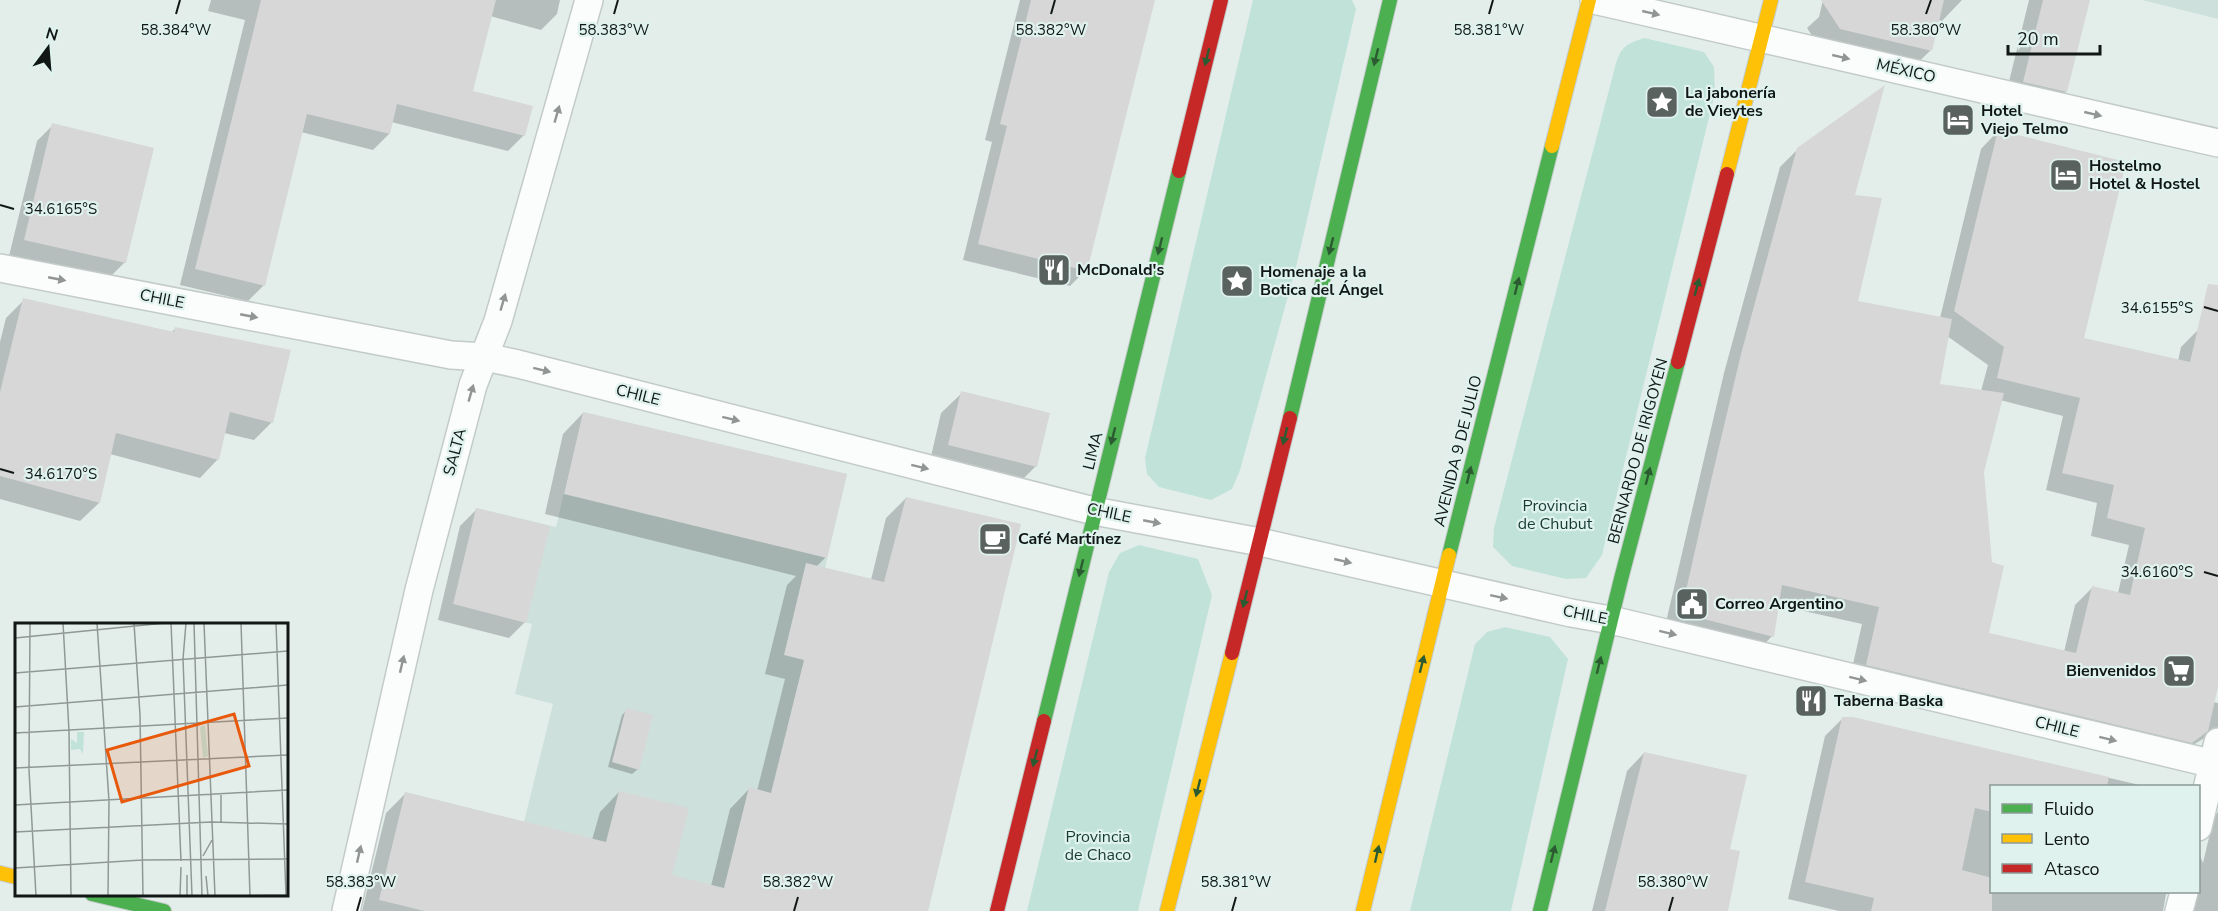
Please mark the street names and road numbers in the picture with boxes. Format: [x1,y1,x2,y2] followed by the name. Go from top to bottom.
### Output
[1874,54,1938,88] street label: MÉXICO
[138,284,186,314] street label: CHILE
[1603,356,1673,546] street label: BERNARDO DE IRIGOYEN
[1429,373,1487,529] street label: AVENIDA 9 DE JULIO
[613,379,663,411] street label: CHILE
[438,426,472,478] street label: SALTA
[1078,430,1108,472] street label: LIMA
[1085,498,1133,528] street label: CHILE
[1561,600,1609,630] street label: CHILE
[2032,711,2082,743] street label: CHILE

